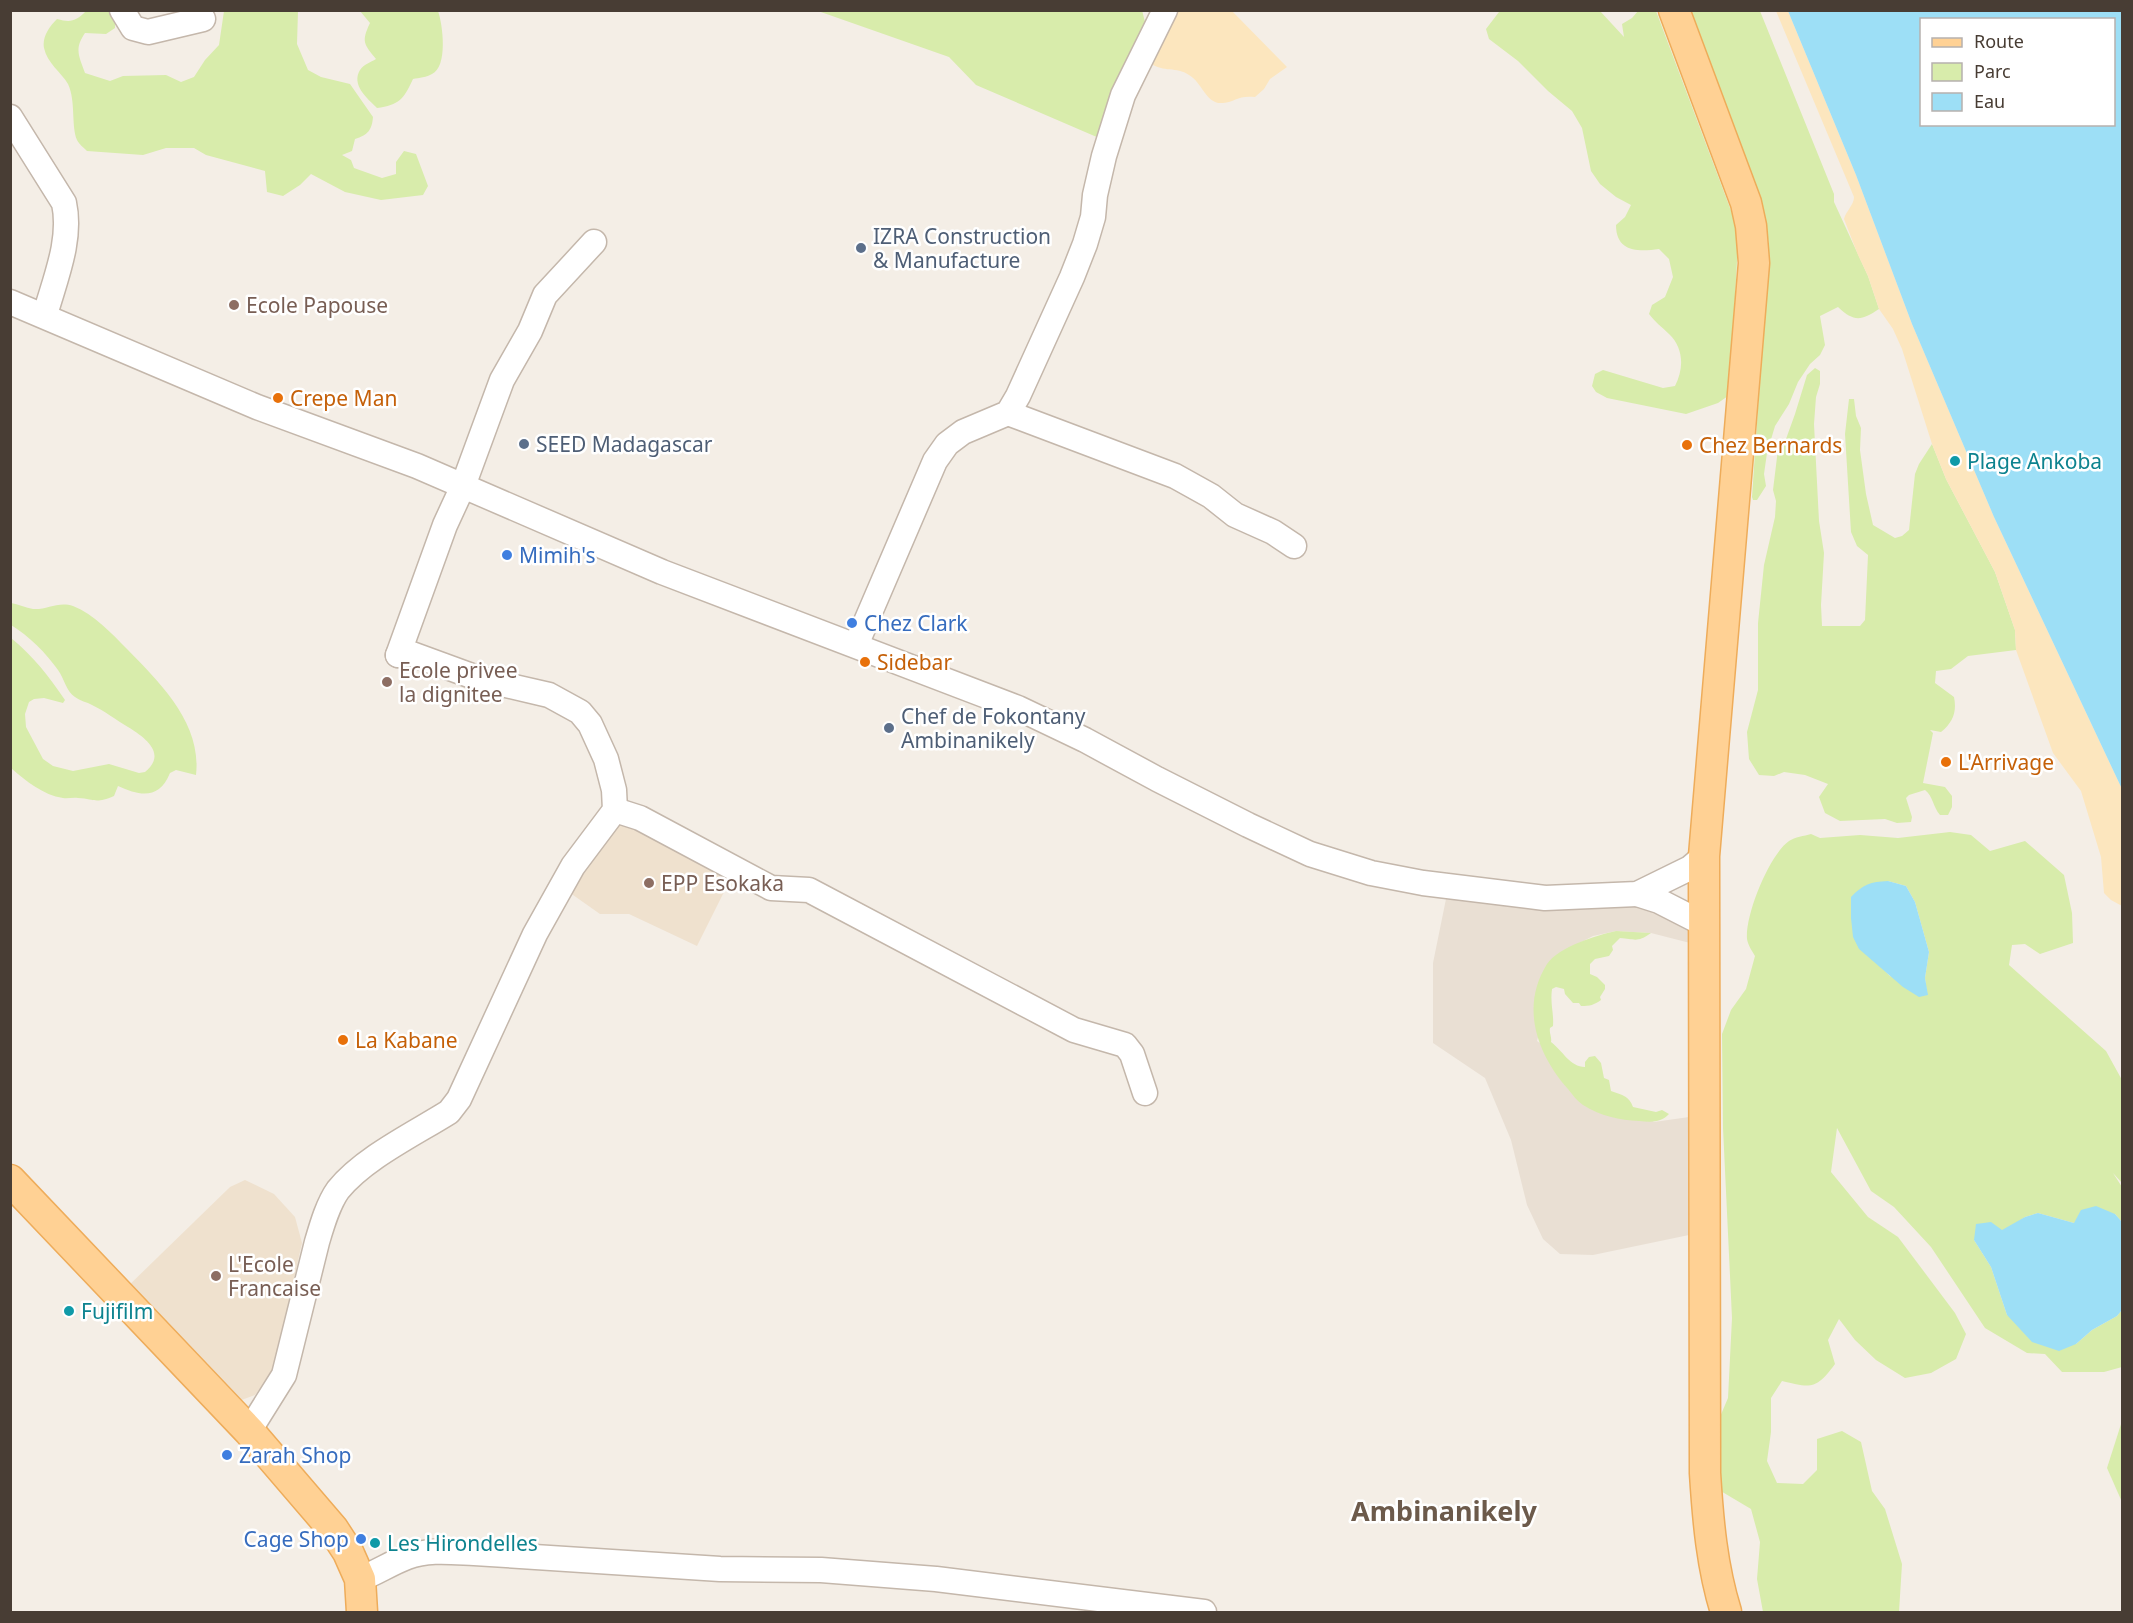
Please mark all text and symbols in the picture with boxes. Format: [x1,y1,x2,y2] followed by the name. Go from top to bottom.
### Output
[1920,18,2115,126] legend
[1974,29,2024,53] text: Route
[1974,59,2011,83] text: Parc
[1974,89,2005,113] text: Eau
[873,222,1051,274] place label: IZRA Construction & Manufacture
[854,241,868,255] marker: IZRA Construction & Manufacture
[246,291,388,319] place label: Ecole Papouse
[227,298,241,312] marker: Ecole Papouse
[290,384,397,412] place label: Crepe Man
[271,391,285,405] marker: Crepe Man
[536,430,713,458] place label: SEED Madagascar
[1699,431,1842,459] place label: Chez Bernards
[517,437,531,451] marker: SEED Madagascar
[1680,438,1694,452] marker: Chez Bernards
[1967,447,2102,475] place label: Plage Ankoba
[1948,454,1962,468] marker: Plage Ankoba
[519,541,595,569] place label: Mimih's
[500,548,514,562] marker: Mimih's
[864,609,968,637] place label: Chez Clark
[845,616,859,630] marker: Chez Clark
[877,648,952,676] place label: Sidebar
[858,655,872,669] marker: Sidebar
[399,656,518,708] place label: Ecole privee la dignitee
[380,675,394,689] marker: Ecole privee la dignitee
[901,702,1086,754] place label: Chef de Fokontany Ambinanikely
[882,721,896,735] marker: Chef de Fokontany Ambinanikely
[1958,748,2054,776] place label: L'Arrivage
[1939,755,1953,769] marker: L'Arrivage
[661,869,784,897] place label: EPP Esokaka
[642,876,656,890] marker: EPP Esokaka
[355,1026,458,1054] place label: La Kabane
[336,1033,350,1047] marker: La Kabane
[228,1250,321,1302] place label: L'Ecole Francaise
[209,1269,223,1283] marker: L'Ecole Francaise
[81,1297,153,1325] place label: Fujifilm
[62,1304,76,1318] marker: Fujifilm
[239,1441,351,1469] place label: Zarah Shop
[220,1448,234,1462] marker: Zarah Shop
[1351,1492,1537,1529] district label: Ambinanikely
[244,1525,349,1553] place label: Cage Shop
[387,1529,538,1557] place label: Les Hirondelles
[354,1532,368,1546] marker: Cage Shop
[368,1536,382,1550] marker: Les Hirondelles

